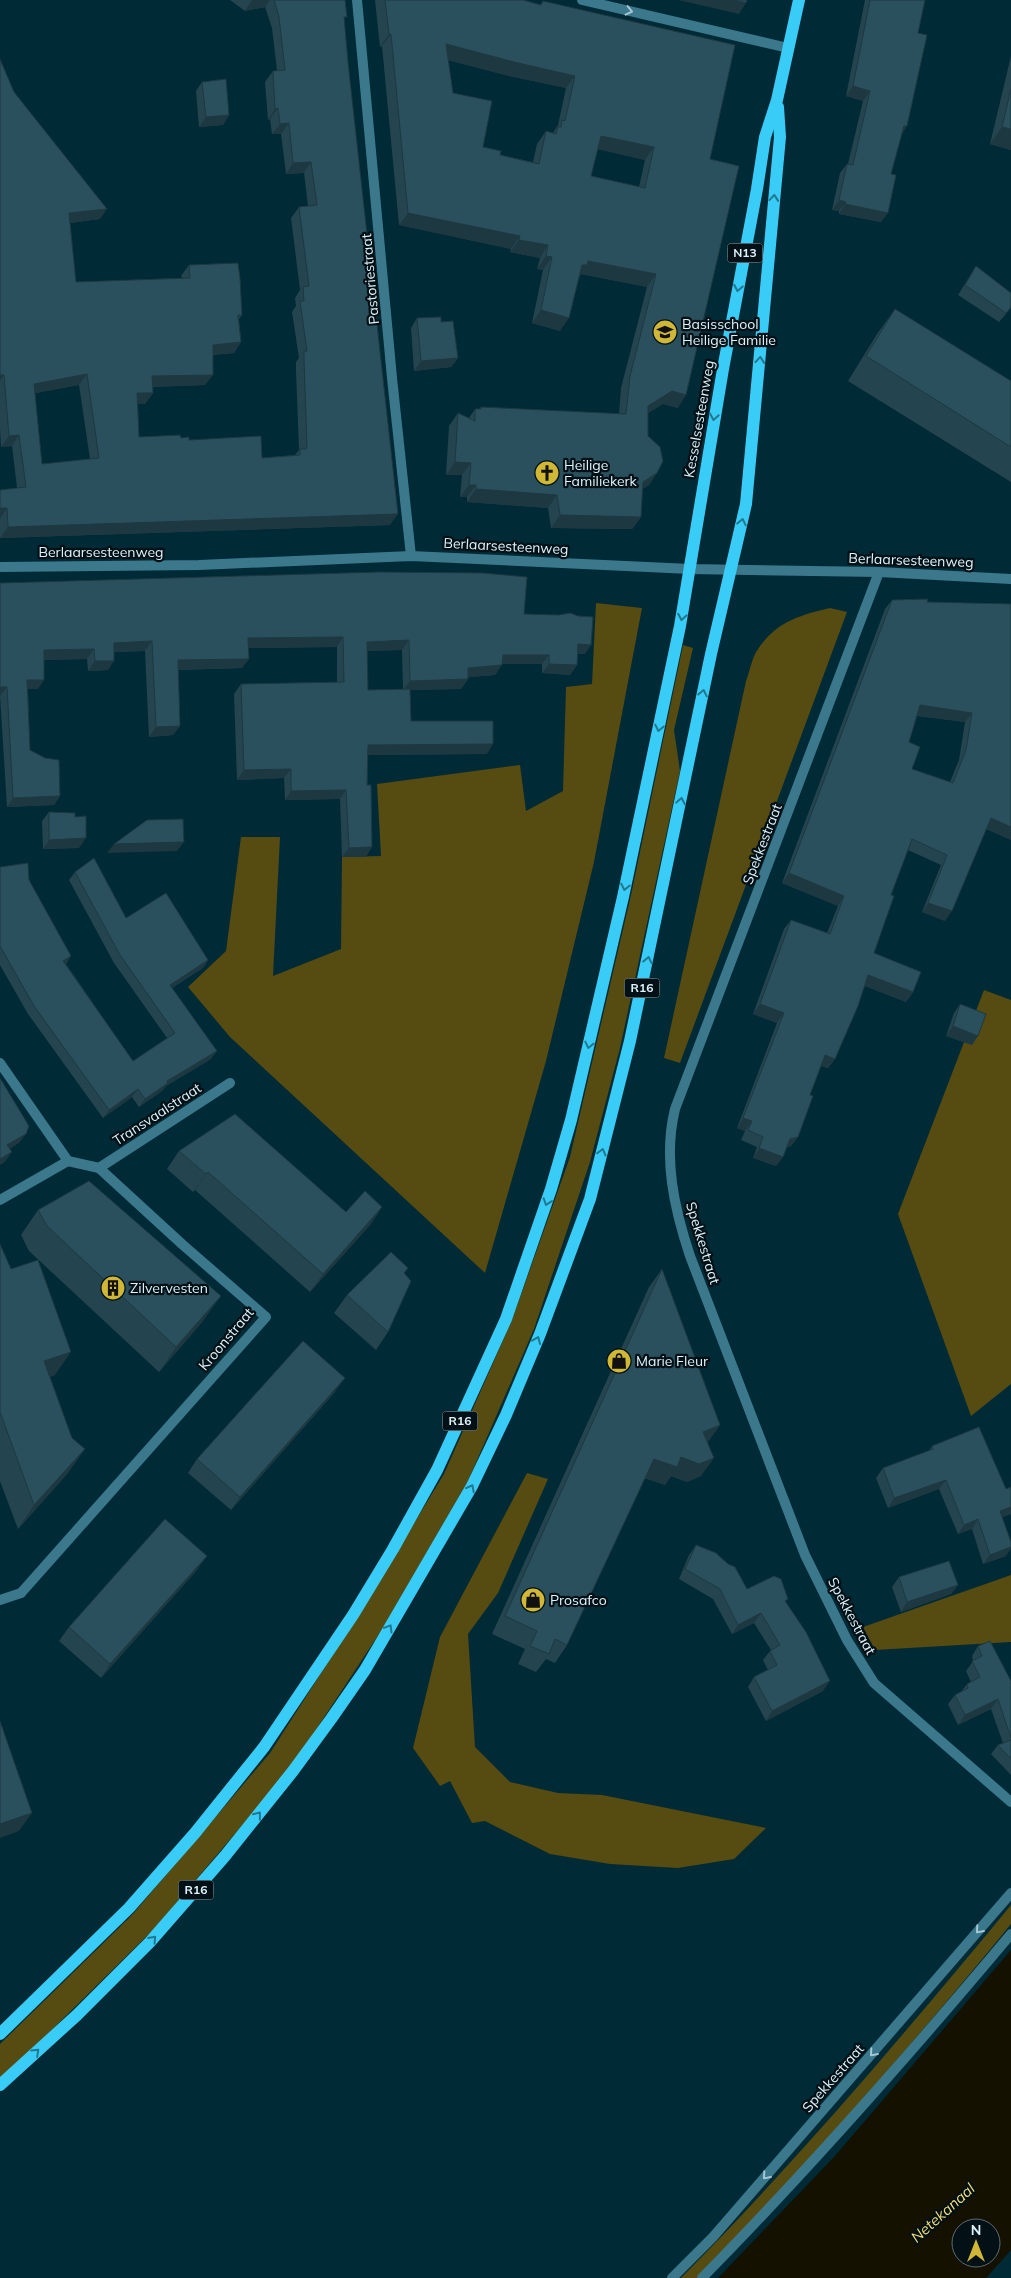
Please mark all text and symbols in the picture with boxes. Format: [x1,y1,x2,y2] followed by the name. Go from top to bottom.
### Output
[625,5,634,16] one-way arrow
[769,194,780,202] one-way arrow
[357,233,383,325] street label: Pastoriestraat
[728,244,762,262] road number: N13
[734,284,744,293] one-way arrow
[682,315,776,349] place label: Basisschool Heilige Familie
[652,319,678,345] school or university icon: Basisschool Heilige Familie
[754,356,765,364] one-way arrow
[680,359,718,479] street label: Kesselsesteenweg
[710,412,720,421] one-way arrow
[564,456,638,490] place label: Heilige Familiekerk
[534,460,560,486] church icon: Heilige Familiekerk
[736,517,747,526] one-way arrow
[443,534,569,558] street label: Berlaarsesteenweg
[38,543,164,561] street label: Berlaarsesteenweg
[848,549,974,571] street label: Berlaarsesteenweg
[677,612,687,621] one-way arrow
[697,689,708,697] one-way arrow
[654,724,665,733] one-way arrow
[675,796,686,805] one-way arrow
[738,801,786,887] street label: Spekkestraat
[621,883,631,892] one-way arrow
[642,955,653,964] one-way arrow
[624,978,660,998] road number: R16
[584,1041,594,1050] one-way arrow
[109,1079,205,1149] street label: Transvaalstraat
[596,1147,607,1156] one-way arrow
[543,1198,553,1206] one-way arrow
[682,1200,724,1286] street label: Spekkestraat
[100,1275,126,1301] building icon: Zilvervesten
[130,1279,208,1297] place label: Zilvervesten
[195,1304,258,1374] street label: Kroonstraat
[532,1336,542,1344] one-way arrow
[606,1348,632,1374] shop icon: Marie Fleur
[636,1352,709,1370] place label: Marie Fleur
[442,1412,478,1430] road number: R16
[465,1484,475,1493] one-way arrow
[824,1574,880,1658] street label: Spekkestraat
[520,1587,546,1613] shop icon: Prosafco
[550,1591,607,1609] place label: Prosafco
[383,1625,393,1634] one-way arrow
[252,1812,261,1821] one-way arrow
[178,1880,214,1900] road number: R16
[976,1925,985,1934] one-way arrow
[147,1936,156,1945] one-way arrow
[798,2040,868,2116] street label: Spekkestraat
[870,2047,878,2056] one-way arrow
[30,2049,39,2058] one-way arrow
[763,2170,772,2179] one-way arrow
[907,2180,979,2246] water label: Netekanaal
[951,2218,1001,2268] north arrow

